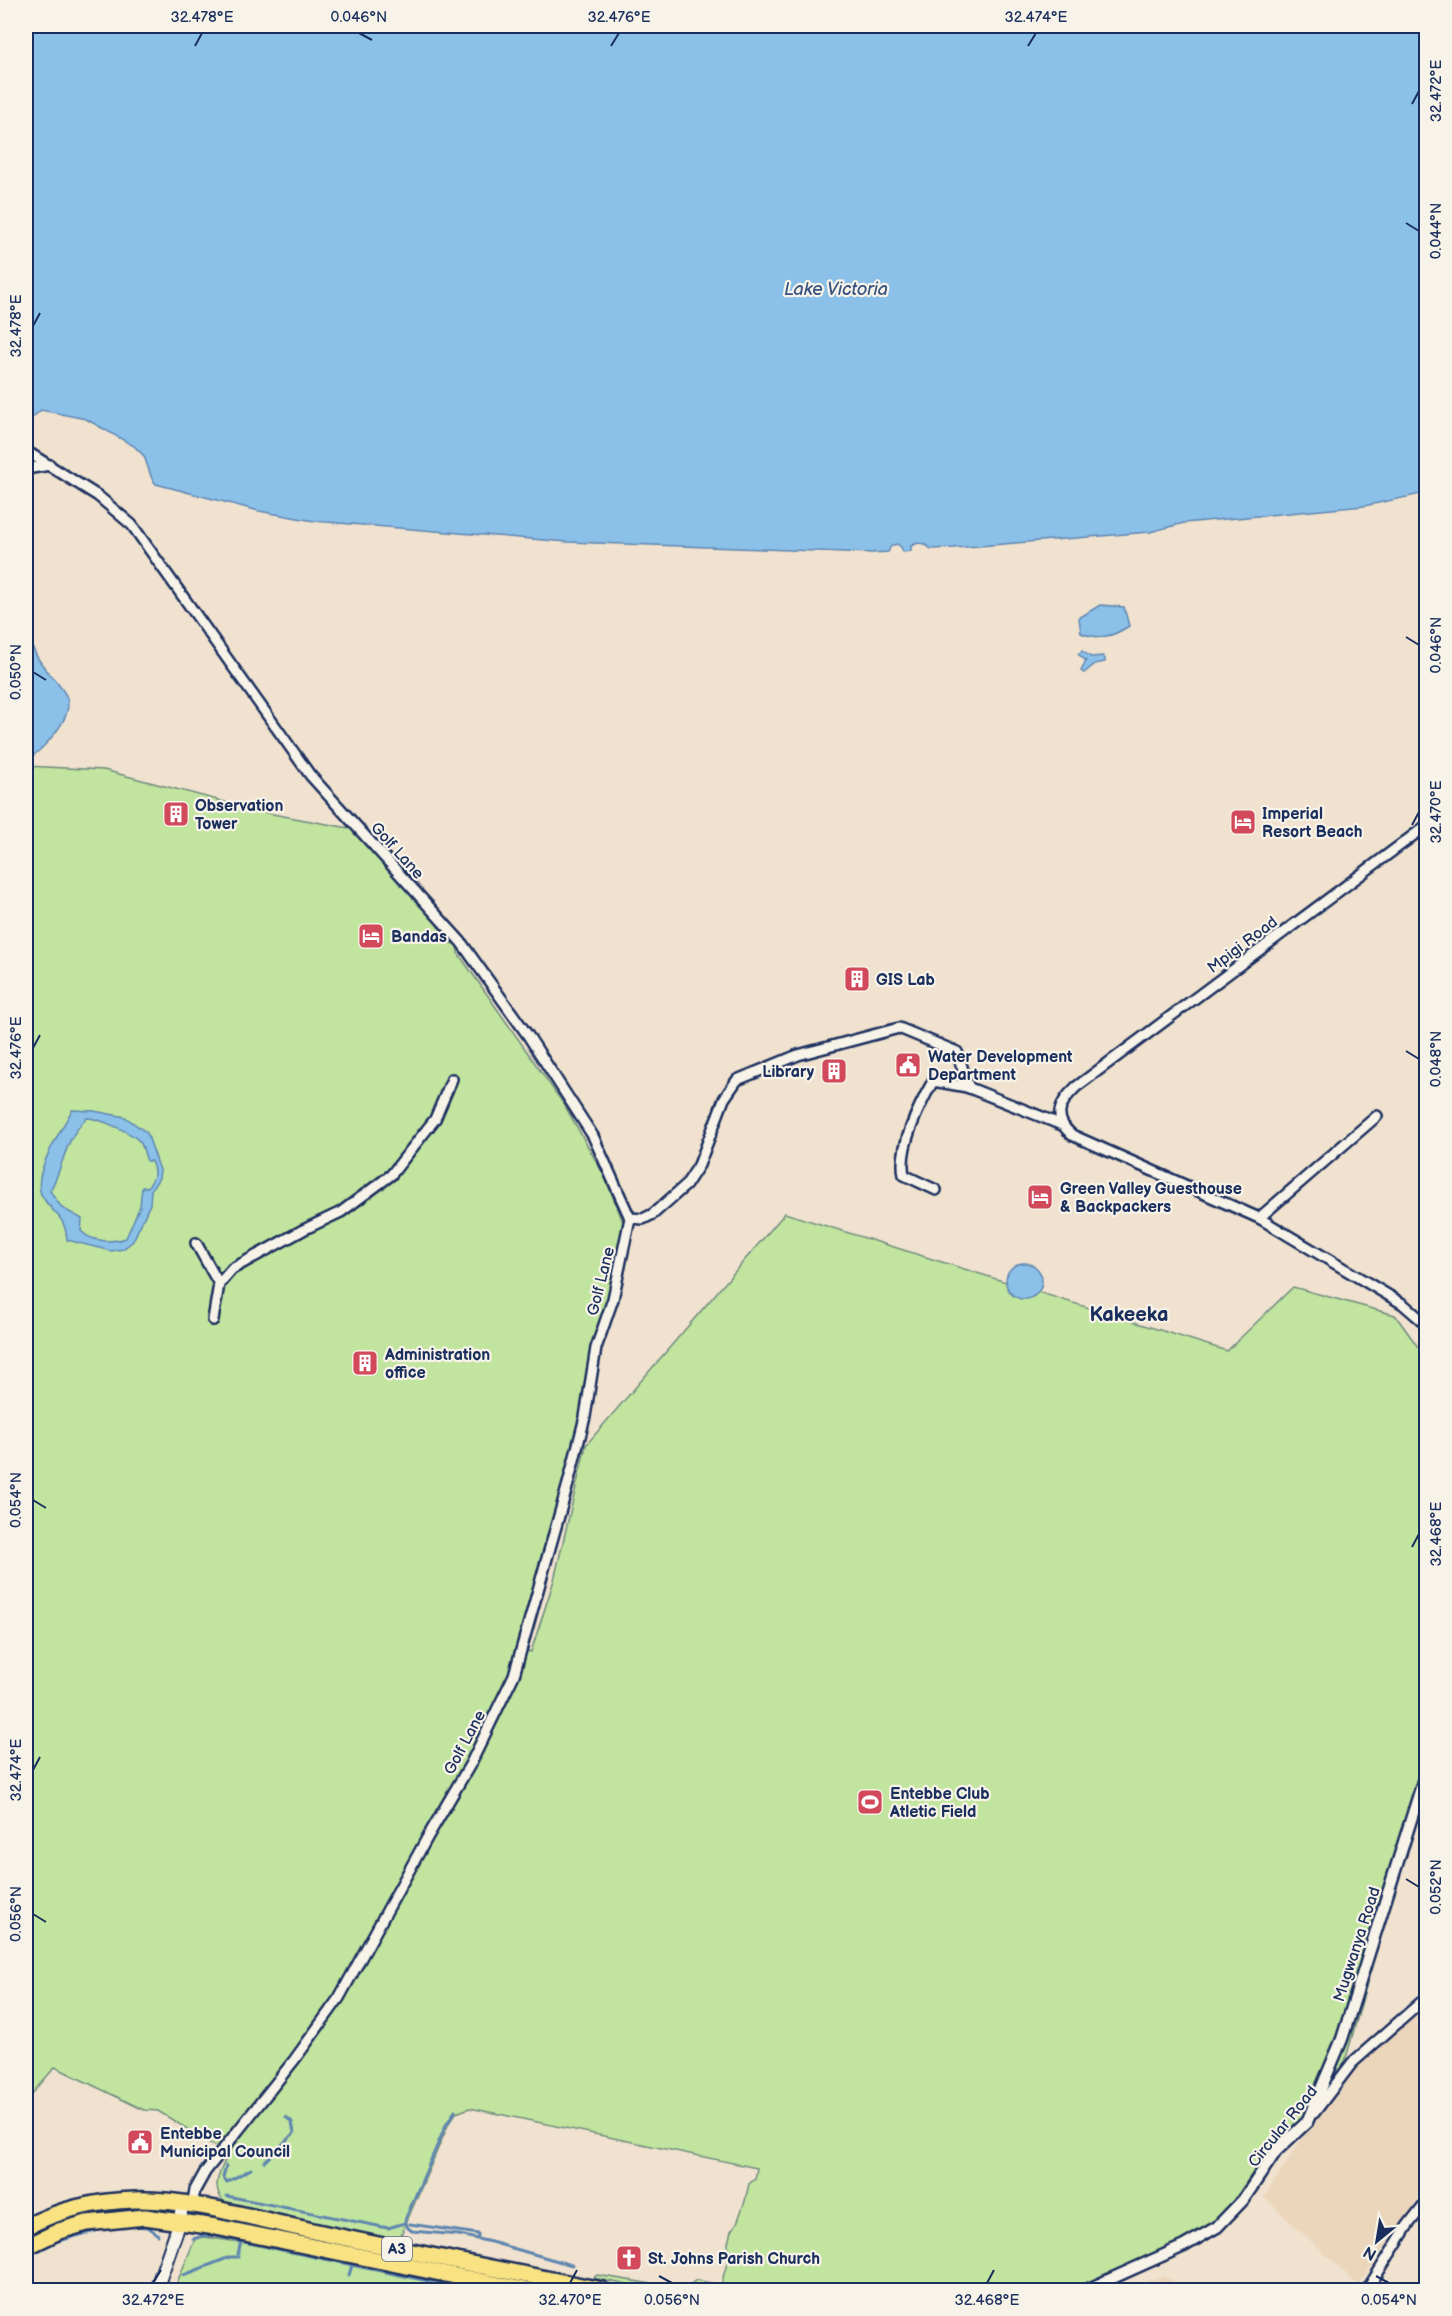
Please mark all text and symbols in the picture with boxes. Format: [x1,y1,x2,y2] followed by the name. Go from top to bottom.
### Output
[170,8,234,27] text: 32.478°E
[331,8,387,27] text: 0.046°N
[587,8,651,27] text: 32.476°E
[1005,8,1068,27] text: 32.474°E
[1427,60,1446,122] text: 32.472°E
[1427,203,1446,259] text: 0.044°N
[784,279,888,300] water label: Lake Victoria
[7,294,26,358] text: 32.478°E
[1427,617,1446,673] text: 0.046°N
[7,644,26,700] text: 0.050°N
[1427,780,1446,844] text: 32.470°E
[195,797,283,834] place label: Observation Tower
[161,799,191,829] building icon: Observation Tower
[1262,805,1363,842] place label: Imperial Resort Beach
[1228,807,1258,837] hotel icon: Imperial Resort Beach
[366,819,428,884] street label: Golf Lane
[1204,913,1282,978] street label: Mpigi Road
[356,921,386,951] hotel icon: Bandas
[391,928,447,947] place label: Bandas
[842,964,872,994] building icon: GIS Lab
[876,971,935,990] place label: GIS Lab
[7,1016,26,1080] text: 32.476°E
[1427,1031,1446,1087] text: 0.048°N
[928,1048,1073,1085] place label: Water Development Department
[893,1050,923,1080] public building icon: Water Development Department
[819,1056,849,1086] building icon: Library
[762,1063,815,1082] place label: Library
[1060,1180,1242,1217] place label: Green Valley Guesthouse & Backpackers
[1025,1182,1055,1212] hotel icon: Green Valley Guesthouse & Backpackers
[584,1245,619,1318] street label: Golf Lane
[1090,1303,1168,1327] district label: Kakeeka
[384,1346,490,1383] place label: Administration office
[350,1348,380,1378] building icon: Administration office
[7,1472,26,1528] text: 0.054°N
[1427,1501,1446,1566] text: 32.468°E
[440,1707,490,1778] street label: Golf Lane
[7,1738,26,1801] text: 32.474°E
[889,1785,990,1822] place label: Entebbe Club Atletic Field
[855,1787,885,1817] sports icon: Entebbe Club Atletic Field
[1427,1859,1446,1915] text: 0.052°N
[1330,1885,1385,2004] street label: Mugwanya Road
[7,1886,26,1942] text: 0.056°N
[1245,2082,1322,2172] street label: Circular Road
[160,2125,290,2162] place label: Entebbe Municipal Council
[125,2127,155,2157] public building icon: Entebbe Municipal Council
[1347,2211,1407,2271] north arrow
[382,2237,412,2261] road number: A3
[1360,2241,1380,2264] text: N
[614,2243,644,2273] church icon: St. Johns Parish Church
[648,2250,820,2269] place label: St. Johns Parish Church
[122,2291,184,2310] text: 32.472°E
[538,2291,602,2310] text: 32.470°E
[644,2291,700,2310] text: 0.056°N
[955,2291,1020,2310] text: 32.468°E
[1361,2291,1417,2310] text: 0.054°N

